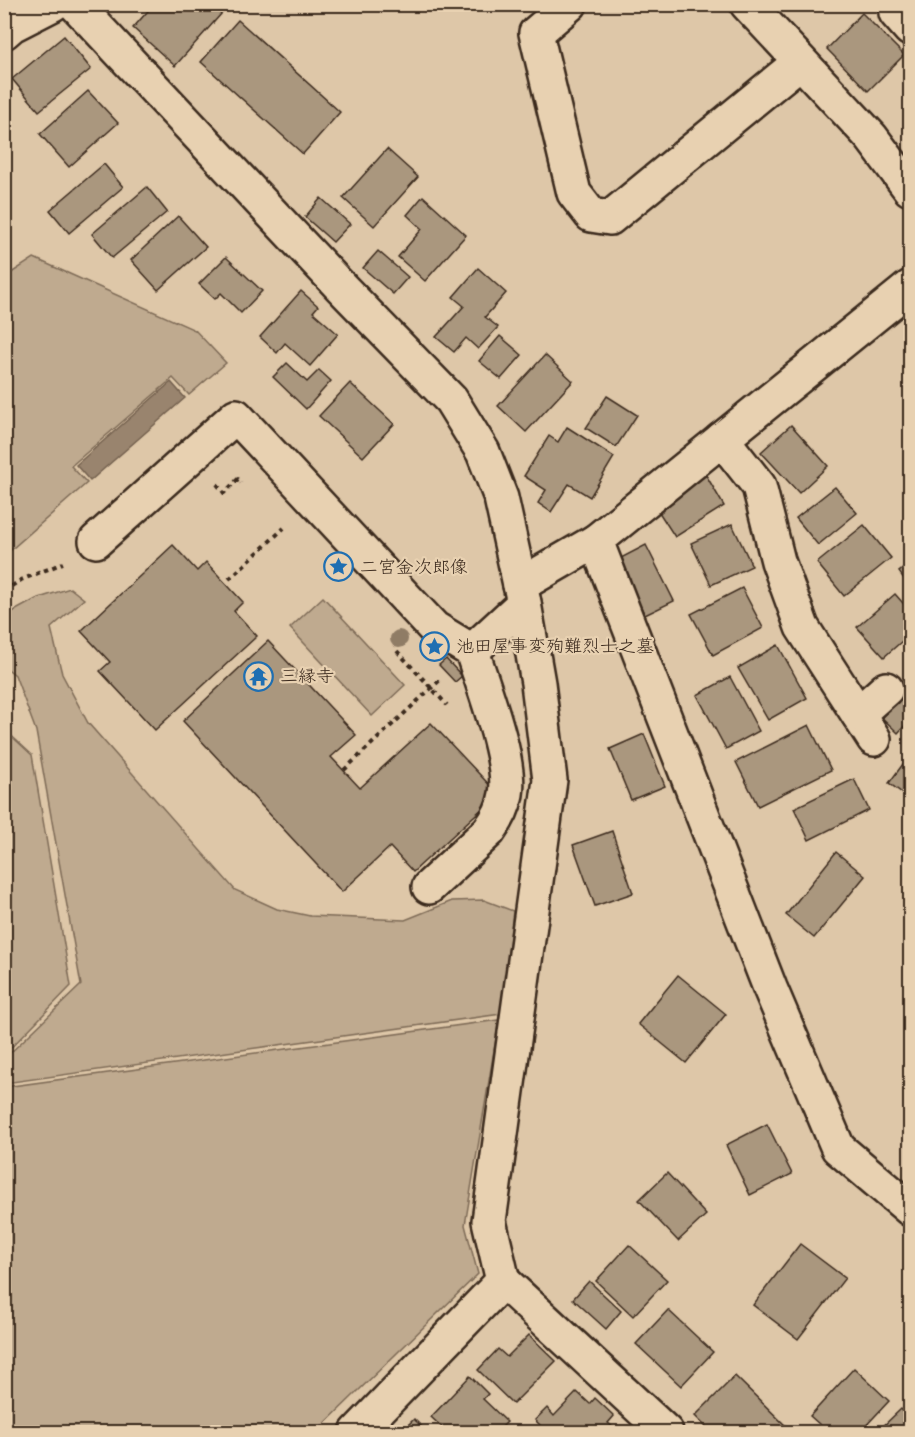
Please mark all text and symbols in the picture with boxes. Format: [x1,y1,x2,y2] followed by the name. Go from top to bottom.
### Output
[323,551,355,583] place icon: 二宮金次郎像
[360,555,468,579] place label: 二宮金次郎像
[419,630,451,662] place icon: 池田屋事変殉難烈士之墓
[456,634,654,658] place label: 池田屋事変殉難烈士之墓
[243,660,275,692] temple icon: 三縁寺
[280,664,334,688] place label: 三縁寺

